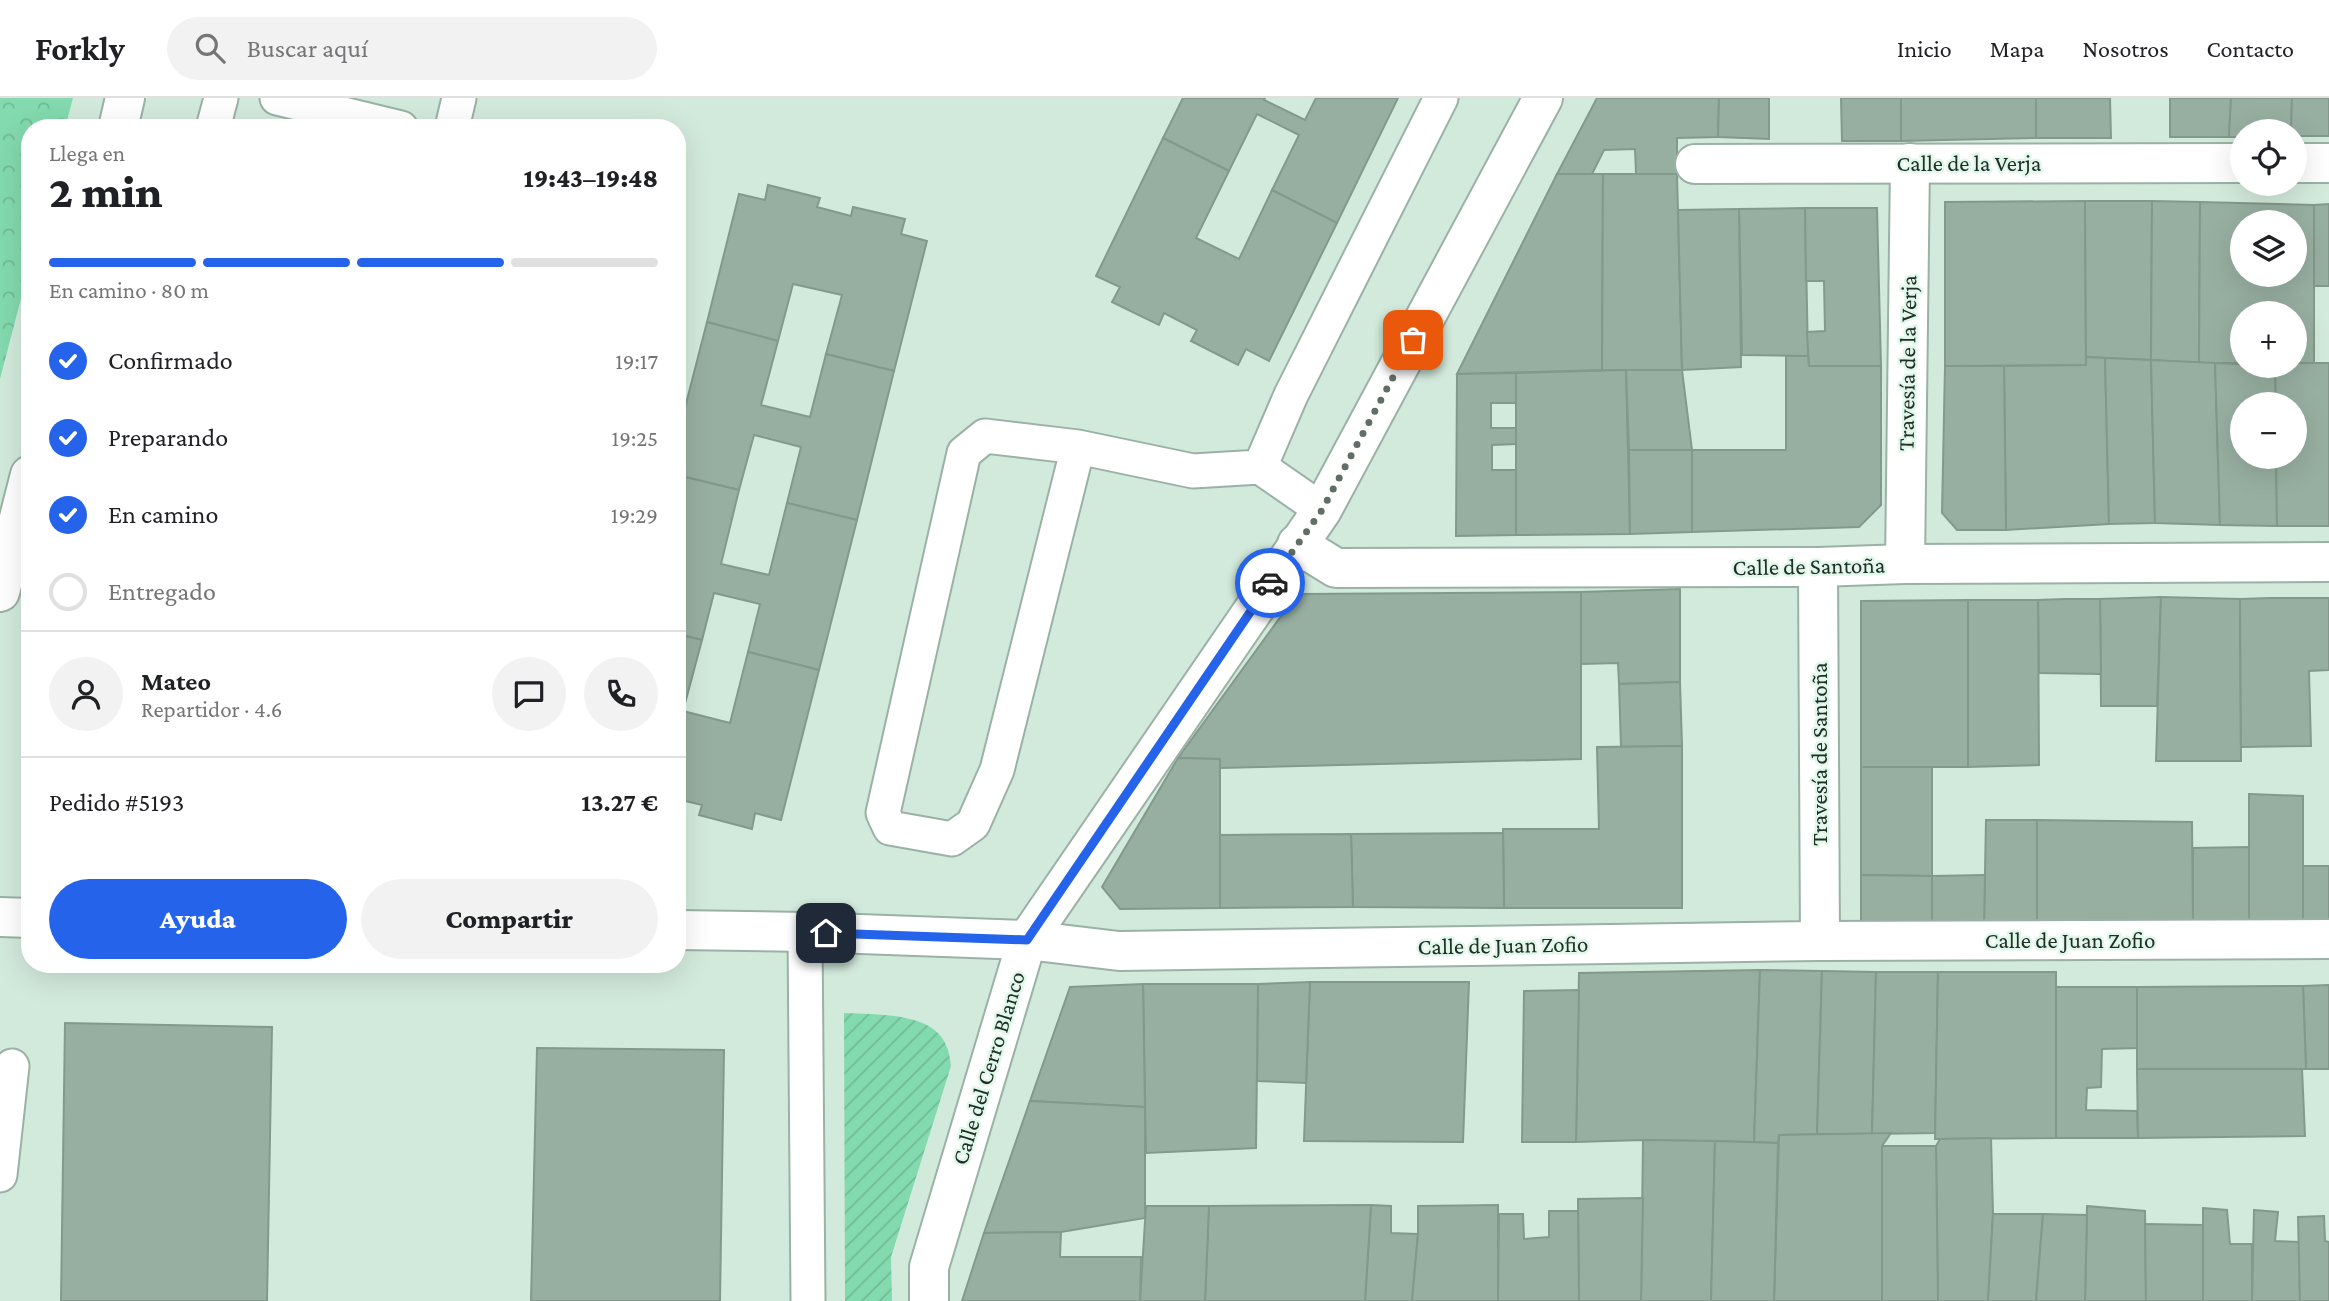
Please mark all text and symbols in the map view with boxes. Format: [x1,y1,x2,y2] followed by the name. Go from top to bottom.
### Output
[167,17,657,80] search box
[191,29,229,67] icon: search
[35,30,125,67] text: Forkly
[247,34,368,63] text: Buscar aquí
[1897,35,1952,62] text: Inicio
[1990,35,2044,62] text: Mapa
[2082,35,2169,62] text: Nosotros
[2207,35,2294,62] text: Contacto
[2230,119,2307,469] map controls
[2230,119,2307,196] button: locate
[49,140,125,166] text: Llega en
[1897,150,2042,176] street label: Calle de la Verja
[524,164,658,193] text: 19:43–19:48
[49,166,163,217] text: 2 min
[2230,210,2307,287] button: layers
[1892,275,1922,451] street label: Travesía de la Verja
[49,277,209,303] text: En camino · 80 m
[2230,301,2307,378] button: +
[1383,310,1443,370] pin
[1394,321,1432,359] icon: bag
[49,342,87,380] icon: check
[108,346,233,375] text: Confirmado
[615,348,658,374] text: 19:17
[2230,392,2307,469] button: −
[49,419,87,457] icon: check
[108,423,228,452] text: Preparando
[612,425,658,451] text: 19:25
[49,496,87,534] icon: check
[108,500,218,529] text: En camino
[611,502,658,528] text: 19:29
[1235,548,1305,618] courier
[1732,552,1886,580] street label: Calle de Santoña
[1251,564,1289,602] icon: car
[108,577,216,606] text: Entregado
[49,657,123,731] button: person
[492,657,566,731] button: chat
[584,657,658,731] button: phone
[1806,662,1832,846] street label: Travesía de Santoña
[141,667,211,696] text: Mateo
[141,696,282,722] text: Repartidor · 4.6
[49,788,184,817] text: Pedido #5193
[581,788,658,817] text: 13.27 €
[49,879,347,959] button: Ayuda
[361,879,658,959] button: Compartir
[796,903,856,963] pin
[807,914,845,952] icon: home
[1985,927,2155,953] street label: Calle de Juan Zofio
[1417,931,1589,959] street label: Calle de Juan Zofio
[946,968,1030,1168] street label: Calle del Cerro Blanco

